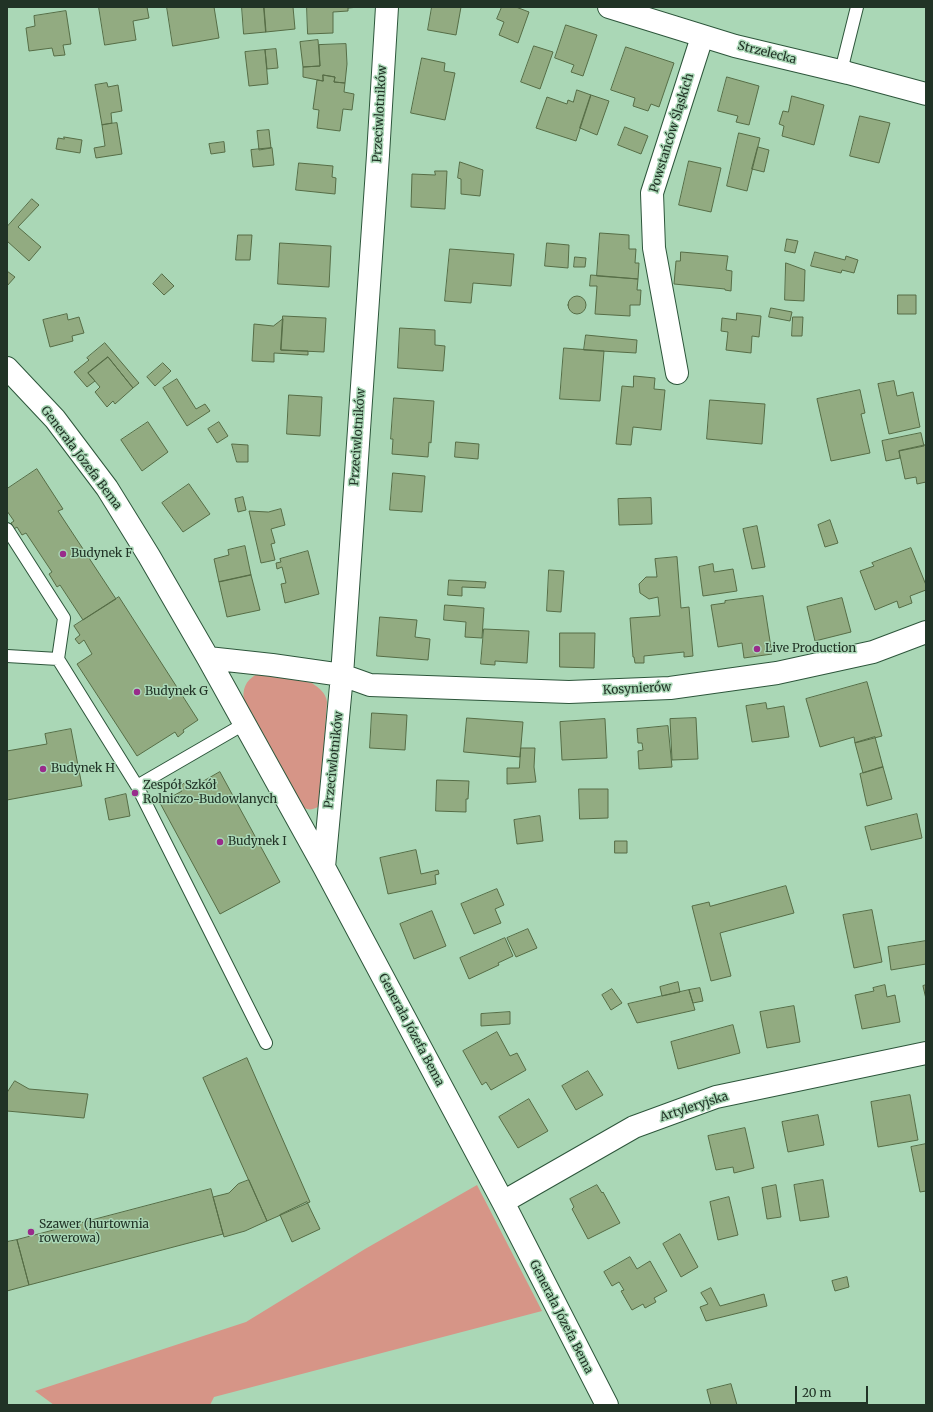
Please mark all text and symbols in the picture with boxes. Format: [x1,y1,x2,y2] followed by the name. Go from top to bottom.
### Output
[736,39,798,67] street label: Strzelecka
[370,65,390,163] street label: Przeciwlotników
[647,72,697,194] street label: Powstańców Śląskich
[347,388,369,486] street label: Przeciwlotników
[38,404,124,512] street label: Generała Józefa Bema
[71,547,133,561] place label: Budynek F
[58,549,68,559] marker: Budynek F
[765,642,856,656] place label: Live Production
[752,644,762,654] marker: Live Production
[602,680,672,698] street label: Kosynierów
[145,685,208,699] place label: Budynek G
[132,687,142,697] marker: Budynek G
[322,711,346,809] street label: Przeciwlotników
[51,762,115,776] place label: Budynek H
[38,764,48,774] marker: Budynek H
[143,779,277,807] place label: Zespół Szkół Rolniczo-Budowlanych
[130,788,140,798] marker: Zespół Szkół Rolniczo-Budowlanych
[228,835,287,849] place label: Budynek I
[215,837,225,847] marker: Budynek I
[375,971,447,1089] street label: Generała Józefa Bema
[658,1089,730,1125] street label: Artyleryjska
[39,1218,149,1246] place label: Szawer (hurtownia rowerowa)
[26,1227,36,1237] marker: Szawer (hurtownia rowerowa)
[526,1258,596,1376] street label: Generała Józefa Bema
[797,1378,870,1404] scale bar
[802,1385,831,1400] text: 20 m

